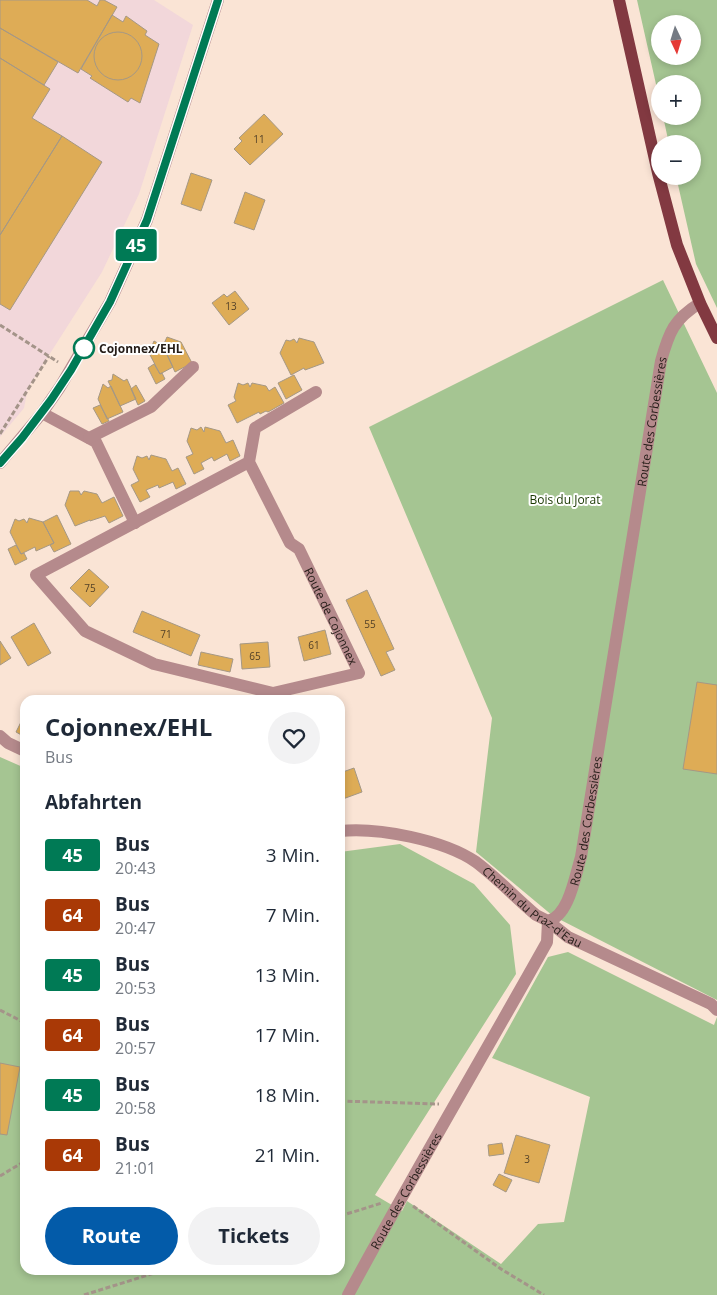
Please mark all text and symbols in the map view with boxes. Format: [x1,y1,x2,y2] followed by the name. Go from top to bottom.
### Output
[651,15,701,65] north arrow
[651,15,701,185] map controls
[651,75,701,125] button: +
[253,132,265,146] house number: 11
[651,135,701,185] button: −
[114,229,158,261] line badge: 45
[126,233,146,257] text: 45
[225,299,237,313] house number: 13
[73,337,95,359] marker: Cojonnex/EHL
[99,340,183,357] place label: Cojonnex/EHL
[632,354,670,488] street label: Route des Corbessières
[530,491,600,508] park label: Bois du Jorat
[301,564,362,668] street label: Route de Cojonnex
[84,581,96,595] house number: 75
[364,617,376,631] house number: 55
[160,627,172,641] house number: 71
[308,638,320,652] house number: 61
[249,649,261,663] house number: 65
[45,710,212,743] text: Cojonnex/EHL
[268,712,320,764] button: heart
[45,746,73,768] text: Bus
[565,755,606,888] street label: Route des Corbessières
[45,789,142,815] text: Abfahrten
[115,831,150,857] text: Bus
[266,842,320,868] text: 3 Min.
[62,843,83,867] text: 45
[115,857,156,879] text: 20:43
[479,862,585,951] street label: Chemin du Praz-d'Eau
[115,891,150,917] text: Bus
[266,902,320,928] text: 7 Min.
[62,903,83,927] text: 64
[115,917,156,939] text: 20:47
[115,951,150,977] text: Bus
[255,962,320,988] text: 13 Min.
[62,963,83,987] text: 45
[115,977,156,999] text: 20:53
[115,1011,150,1037] text: Bus
[255,1022,320,1048] text: 17 Min.
[62,1023,83,1047] text: 64
[115,1037,156,1059] text: 20:57
[115,1071,150,1097] text: Bus
[255,1082,320,1108] text: 18 Min.
[62,1083,83,1107] text: 45
[115,1097,156,1119] text: 20:58
[366,1129,445,1252] street label: Route des Corbessières
[115,1131,150,1157] text: Bus
[255,1142,320,1168] text: 21 Min.
[62,1143,83,1167] text: 64
[524,1152,530,1166] house number: 3
[115,1157,156,1179] text: 21:01
[45,1207,178,1265] button: Route
[188,1207,320,1265] button: Tickets

